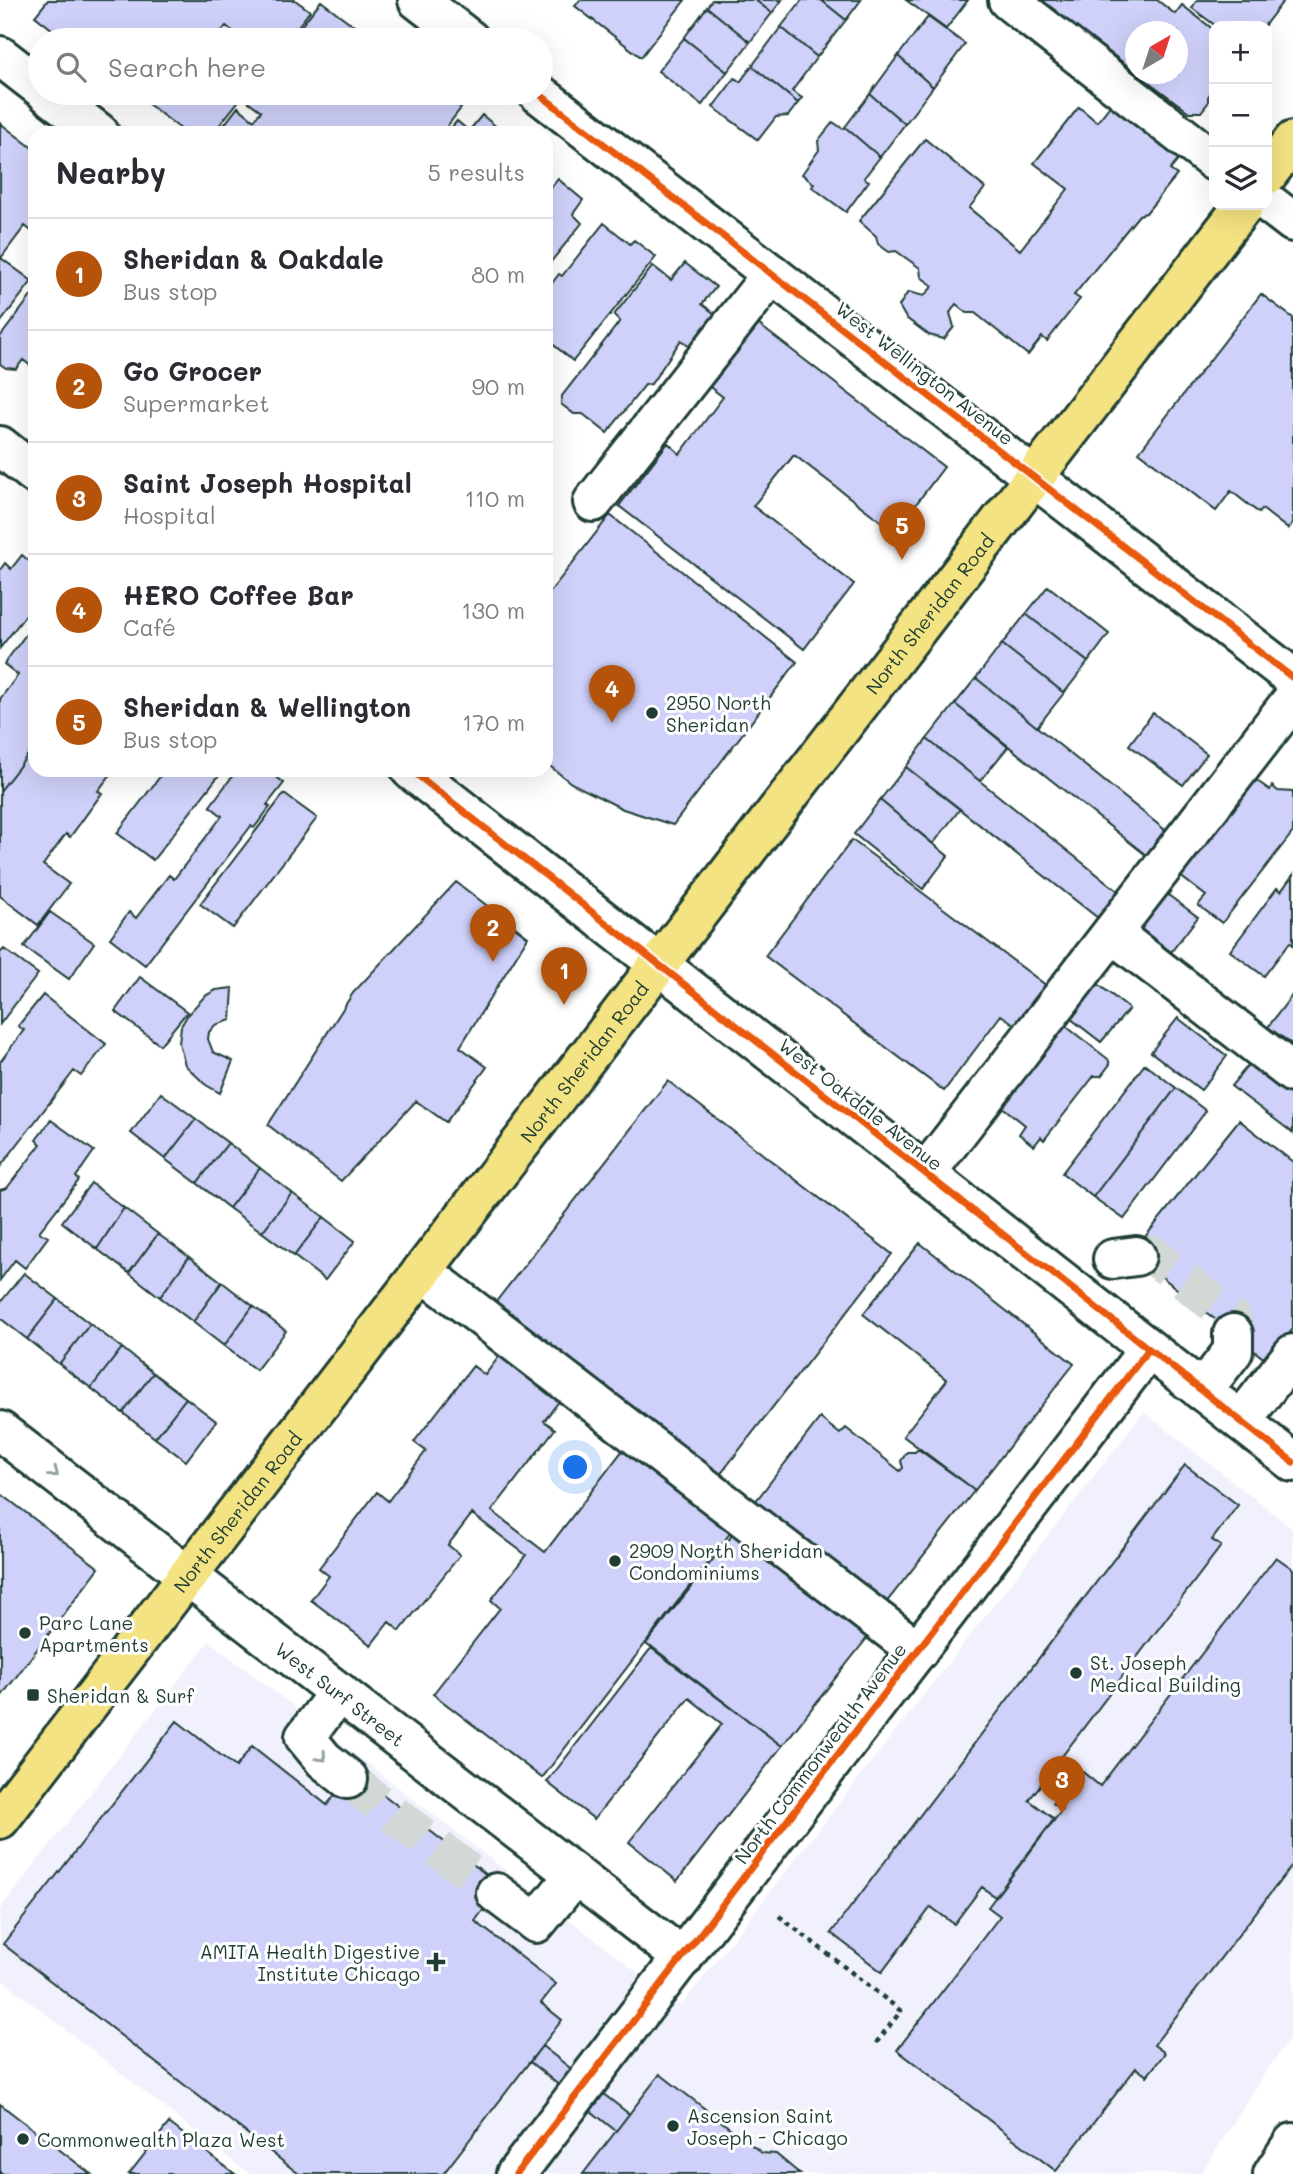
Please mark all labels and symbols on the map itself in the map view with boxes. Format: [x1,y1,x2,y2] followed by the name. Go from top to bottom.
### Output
[1125,21,1188,84] north arrow
[831,296,1019,450] street label: West Wellington Avenue
[879,502,925,560] pin: 5
[859,528,999,699] street label: North Sheridan Road
[589,665,635,723] pin: 4
[666,690,771,737] place label: 2950 North Sheridan
[644,705,660,721] marker: 2950 North Sheridan
[470,904,516,962] pin: 2
[541,947,587,1005] pin: 1
[514,976,653,1147] street label: North Sheridan Road
[774,1032,948,1176] street label: West Oakdale Avenue
[167,1426,307,1597] street label: North Sheridan Road
[558,1450,592,1484] your location
[46,1464,59,1477] one-way arrow
[629,1538,823,1585] place label: 2909 North Sheridan Condominiums
[607,1553,623,1569] marker: 2909 North Sheridan Condominiums
[39,1610,149,1657] place label: Parc Lane Apartments
[17,1625,33,1641] marker: Parc Lane Apartments
[271,1636,410,1751] street label: West Surf Street
[728,1637,912,1869] street label: North Commonwealth Avenue
[1090,1650,1241,1697] place label: St. Joseph Medical Building
[1068,1665,1084,1681] marker: St. Joseph Medical Building
[47,1683,194,1708] place label: Sheridan & Surf
[25,1687,41,1703] marker: Sheridan & Surf
[314,1749,327,1762] one-way arrow
[1039,1756,1085,1814] pin: 3
[200,1939,420,1986] place label: AMITA Health Digestive Institute Chicago
[426,1952,446,1972] marker: AMITA Health Digestive Institute Chicago
[687,2103,848,2150] place label: Ascension Saint Joseph - Chicago
[665,2118,681,2134] marker: Ascension Saint Joseph - Chicago
[37,2127,285,2152] place label: Commonwealth Plaza West
[15,2131,31,2147] marker: Commonwealth Plaza West

